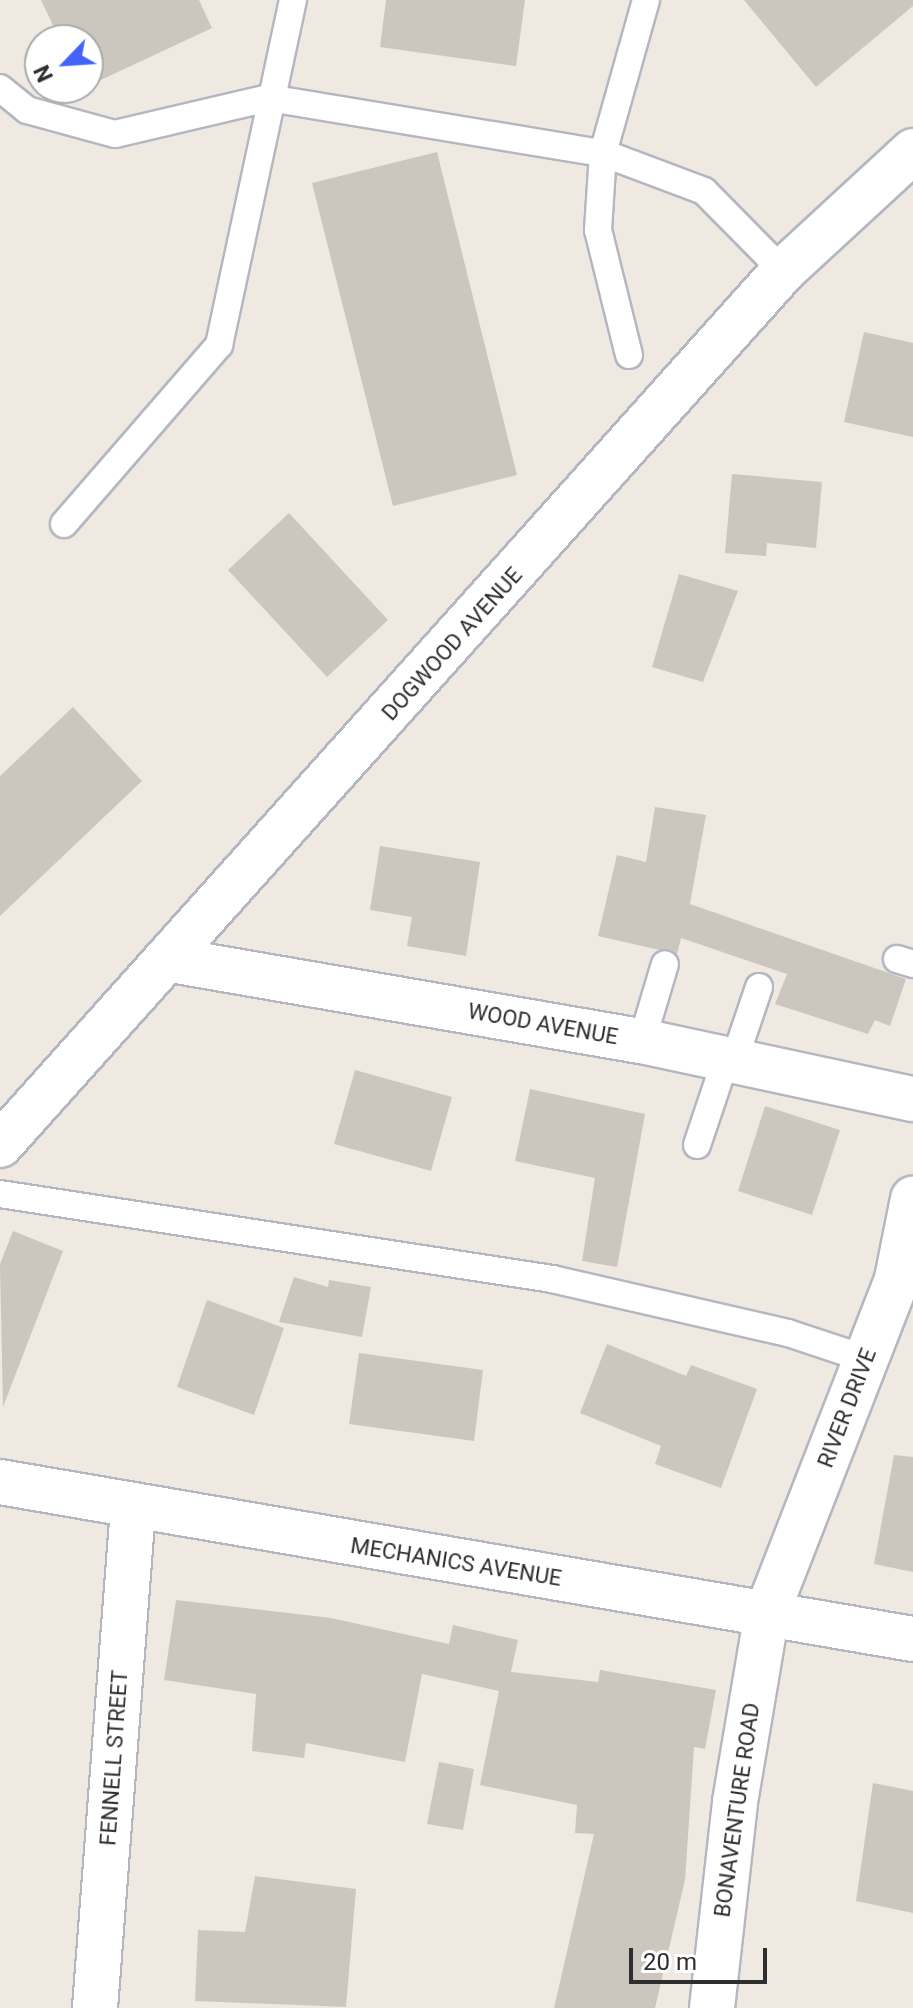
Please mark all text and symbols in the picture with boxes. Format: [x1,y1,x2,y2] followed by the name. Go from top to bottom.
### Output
[24,24,104,104] north arrow
[29,61,58,86] text: N
[376,562,528,726] street label: DOGWOOD AVENUE
[466,998,620,1050] street label: WOOD AVENUE
[812,1345,882,1471] street label: RIVER DRIVE
[349,1532,563,1592] street label: MECHANICS AVENUE
[95,1669,133,1847] street label: FENNELL STREET
[709,1701,765,1919] street label: BONAVENTURE ROAD
[633,1932,771,1982] scale bar
[643,1948,697,1976] text: 20 m

